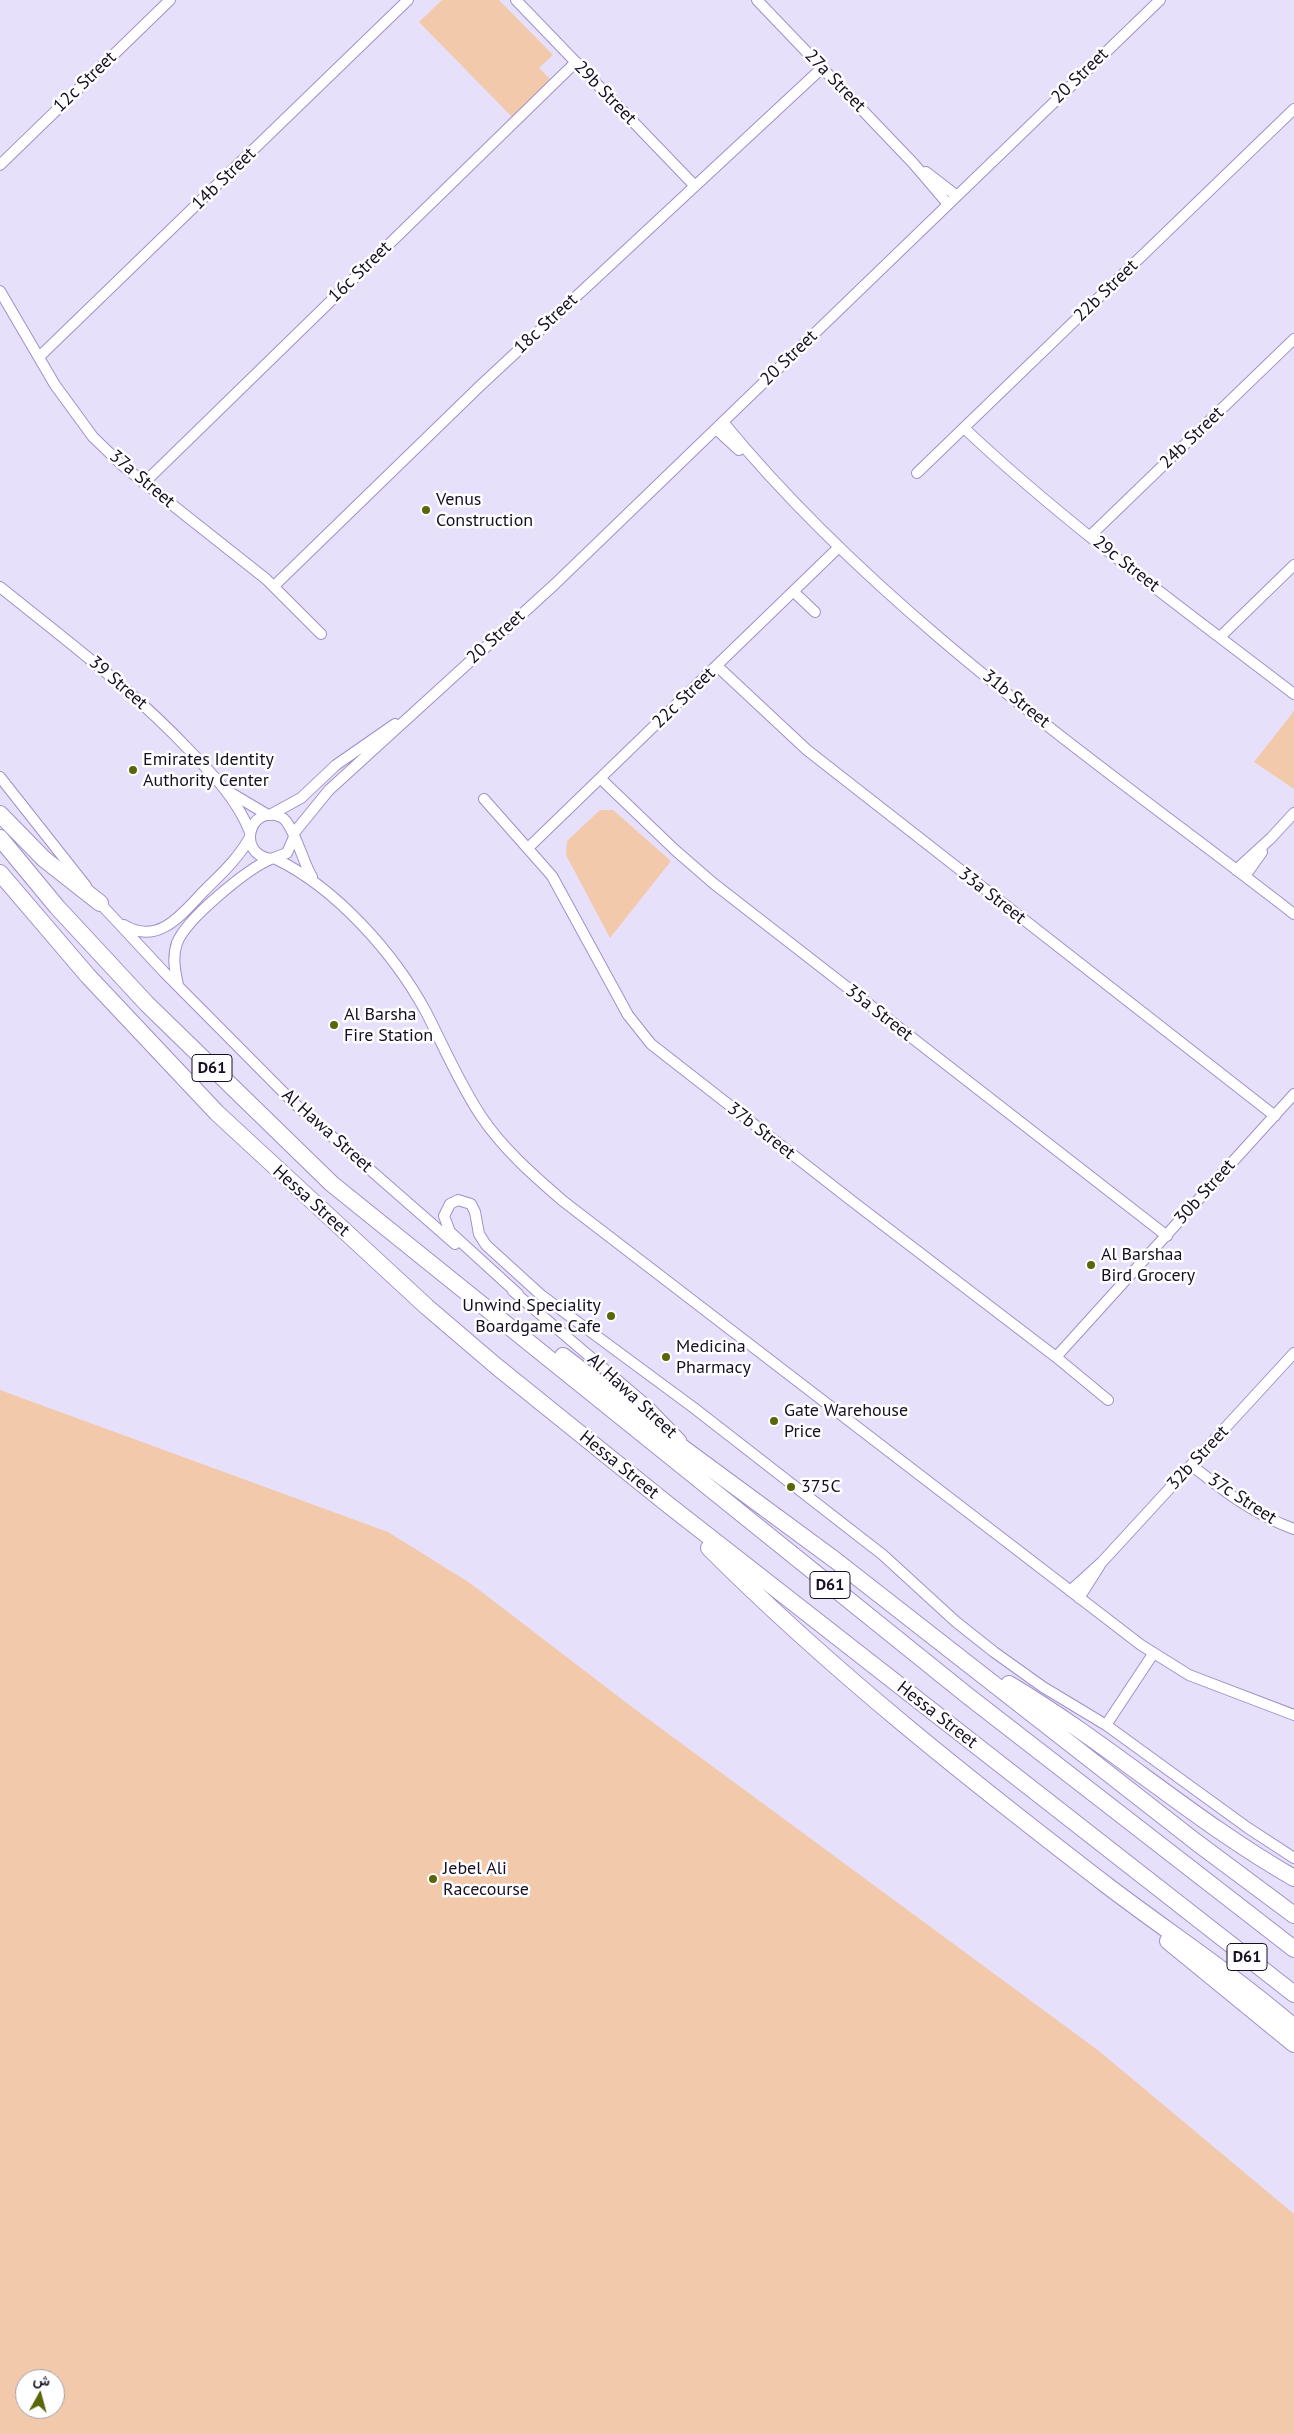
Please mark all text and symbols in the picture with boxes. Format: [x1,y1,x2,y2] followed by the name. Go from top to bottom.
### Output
[1047,44,1113,108] street label: 20 Street
[800,45,870,117] street label: 27a Street
[49,47,121,117] street label: 12c Street
[569,57,641,129] street label: 29b Street
[188,143,260,215] street label: 14b Street
[324,237,396,307] street label: 16c Street
[1070,255,1142,327] street label: 22b Street
[510,289,582,359] street label: 18c Street
[756,326,822,390] street label: 20 Street
[1156,402,1228,474] street label: 24b Street
[105,445,179,513] street label: 37a Street
[436,489,533,532] place label: Venus Construction
[420,504,432,516] marker: Venus Construction
[1088,531,1164,597] street label: 29c Street
[463,605,529,669] street label: 20 Street
[84,652,152,714] street label: 39 Street
[648,663,720,733] street label: 22c Street
[978,665,1054,733] street label: 31b Street
[143,749,274,792] place label: Emirates Identity Authority Center
[127,764,139,776] marker: Emirates Identity Authority Center
[954,863,1030,929] street label: 33a Street
[841,980,917,1046] street label: 35a Street
[344,1004,433,1046] place label: Al Barsha Fire Station
[328,1019,340,1031] marker: Al Barsha Fire Station
[192,1054,232,1082] road number: D61
[277,1085,377,1177] street label: Al Hawa Street
[723,1098,799,1164] street label: 37b Street
[1170,1155,1240,1229] street label: 30b Street
[268,1161,354,1241] street label: Hessa Street
[1101,1244,1195,1286] place label: Al Barshaa Bird Grocery
[1085,1259,1097,1271] marker: Al Barshaa Bird Grocery
[462,1295,601,1338] place label: Unwind Speciality Boardgame Cafe
[605,1310,617,1322] marker: Unwind Speciality Boardgame Cafe
[676,1336,751,1378] place label: Medicina Pharmacy
[583,1349,681,1443] street label: Al Hawa Street
[660,1351,672,1363] marker: Medicina Pharmacy
[784,1400,908,1442] place label: Gate Warehouse Price
[768,1415,780,1427] marker: Gate Warehouse Price
[1163,1421,1233,1495] street label: 32b Street
[575,1426,663,1504] street label: Hessa Street
[1204,1469,1280,1529] street label: 37c Street
[801,1476,841,1498] place label: 375C
[785,1481,797,1493] marker: 375C
[810,1572,850,1598] road number: D61
[892,1677,982,1753] street label: Hessa Street
[443,1858,529,1900] place label: Jebel Ali Racecourse
[427,1873,439,1885] marker: Jebel Ali Racecourse
[1227,1944,1267,1970] road number: D61
[15,2369,65,2419] north arrow
[32,2370,51,2390] text: ش

